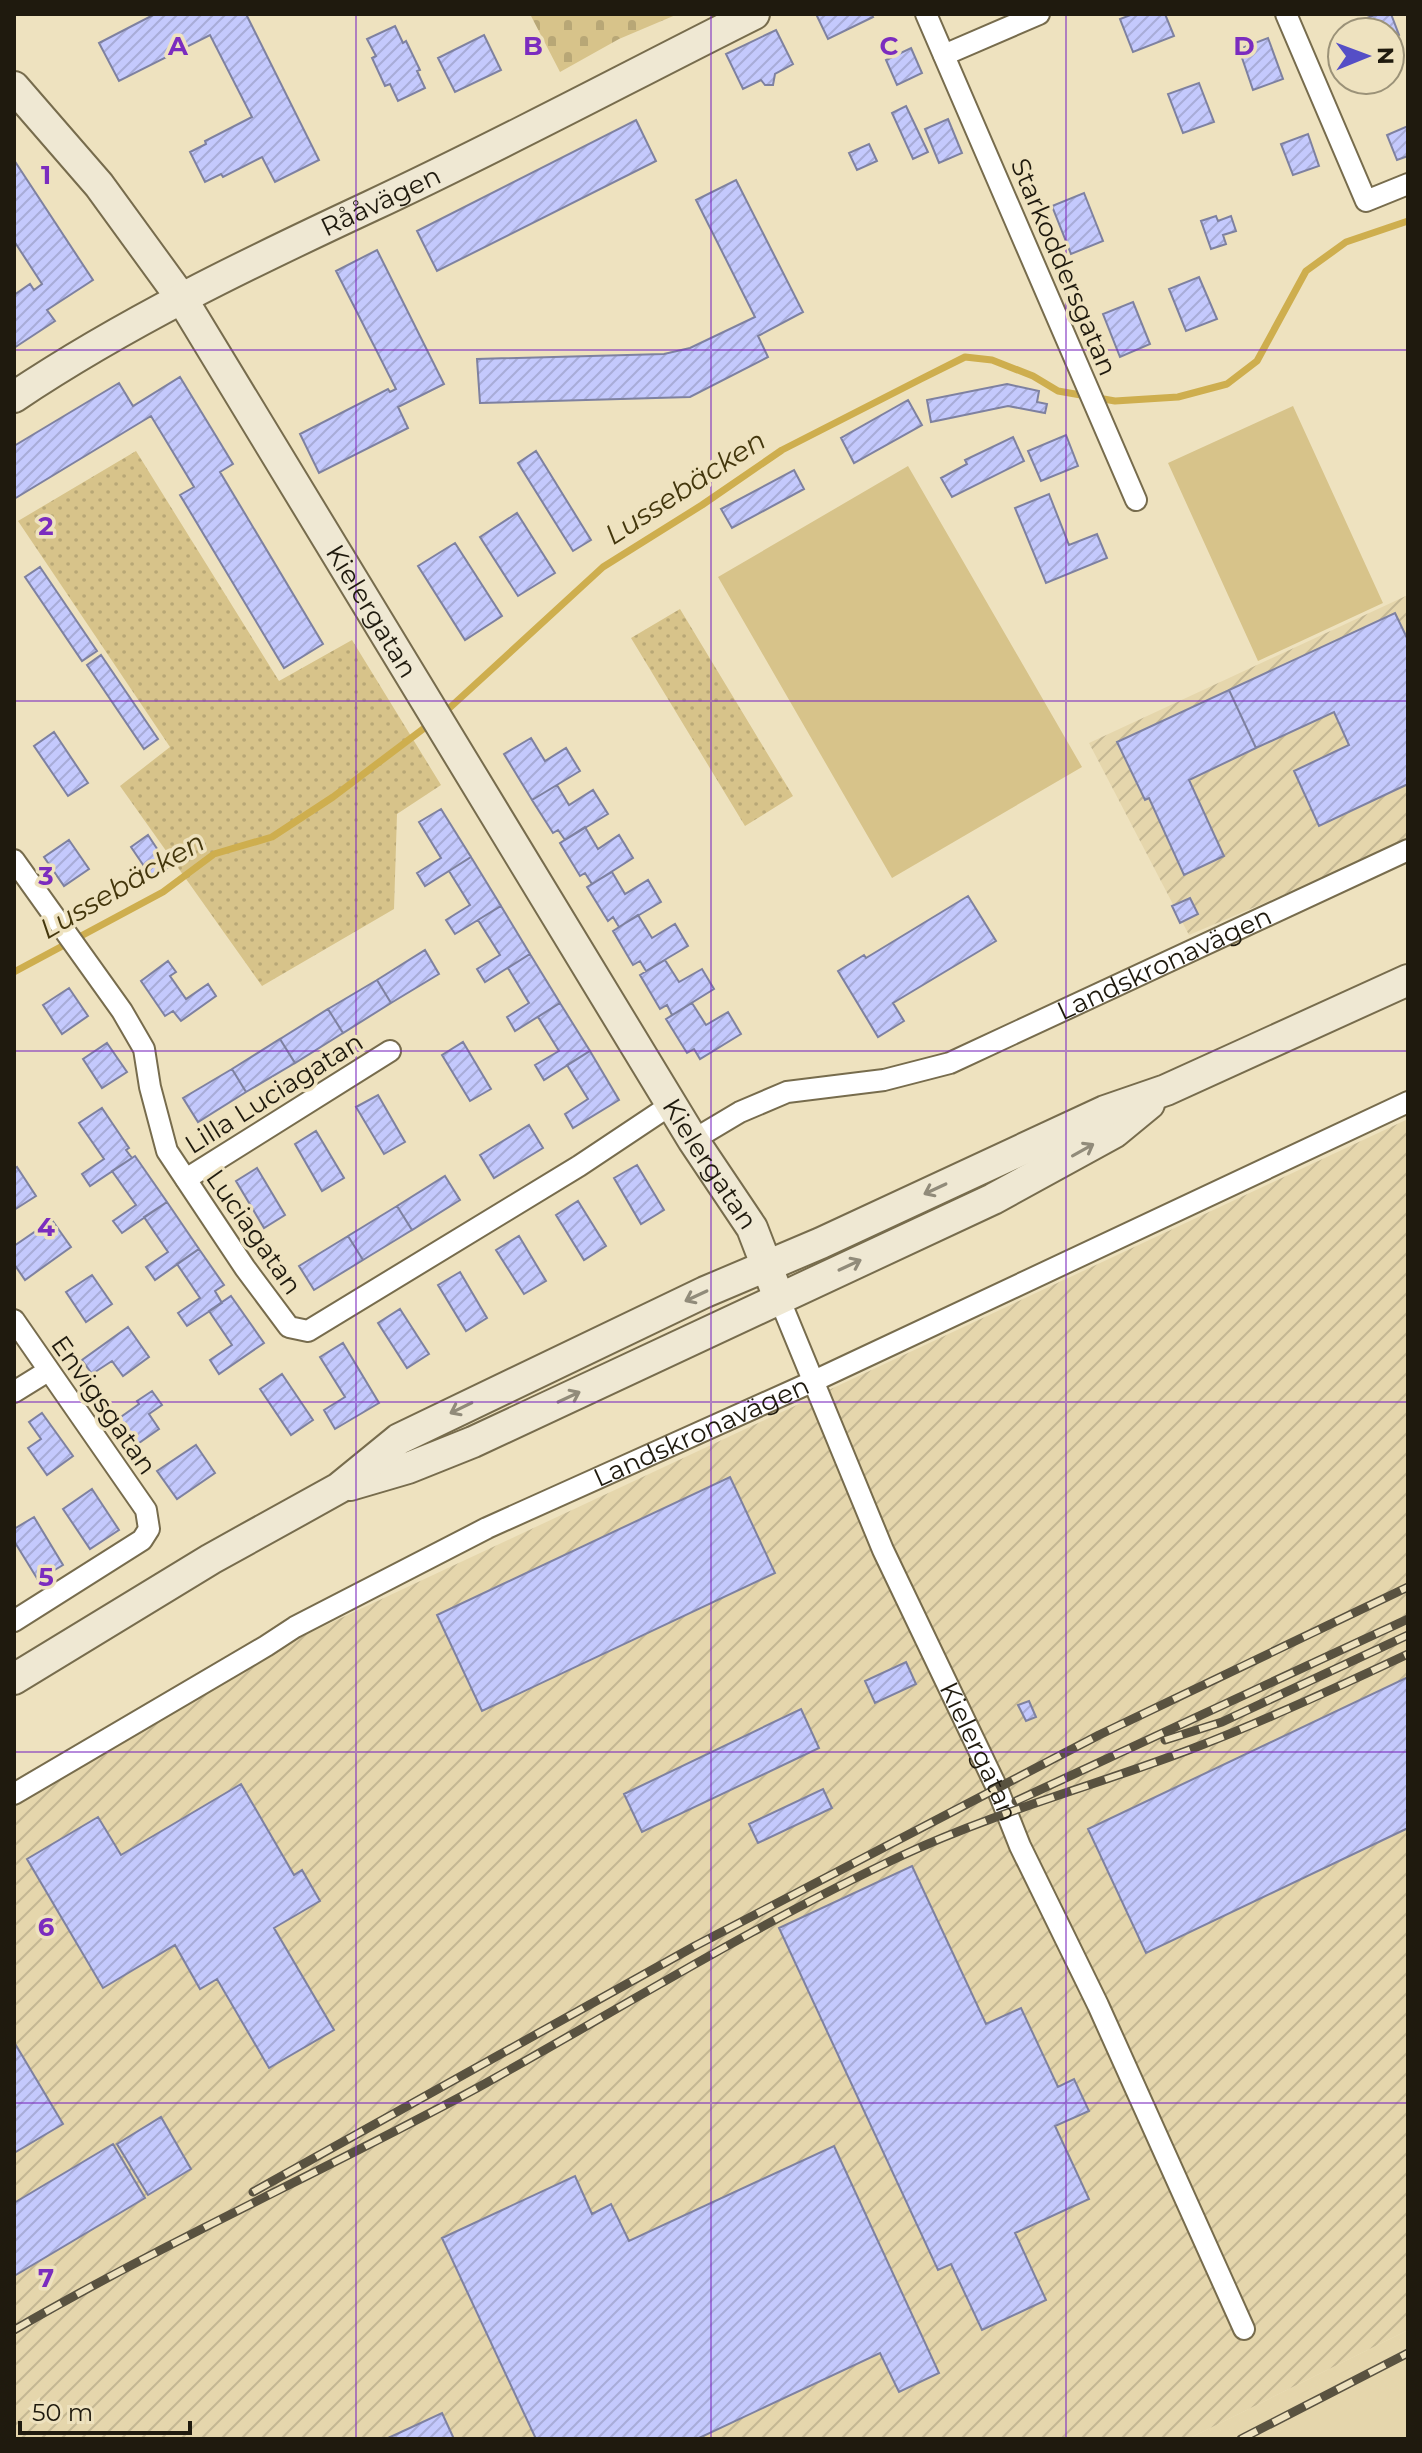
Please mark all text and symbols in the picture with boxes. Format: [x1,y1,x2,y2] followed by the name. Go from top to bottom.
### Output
[1326,16,1406,96] north arrow
[167,30,189,62] text: A
[523,30,543,62] text: B
[880,30,899,62] text: C
[1233,30,1255,62] text: D
[1372,47,1399,65] text: N
[1004,154,1124,380] street label: Starkoddersgatan
[41,159,51,191] text: 1
[315,159,446,243] street label: Rååvägen
[598,422,772,552] water label: Lussebäcken
[38,510,54,542] text: 2
[319,539,424,684] street label: Kielergatan
[34,824,210,946] water label: Lussebäcken
[37,860,54,892] text: 3
[1052,900,1277,1027] street label: Landskronavägen
[179,1025,369,1161] street label: Lilla Luciagatan
[655,1092,764,1236] street label: Kielergatan
[1070,1141,1094,1157] one-way arrow
[199,1163,309,1301] street label: Luciagatan
[923,1182,947,1197] one-way arrow
[37,1211,55,1243] text: 4
[838,1257,862,1272] one-way arrow
[684,1289,708,1304] one-way arrow
[44,1329,164,1481] street label: Envigsgatan
[589,1369,814,1494] street label: Landskronavägen
[557,1389,581,1404] one-way arrow
[449,1401,473,1416] one-way arrow
[38,1561,54,1593] text: 5
[933,1677,1025,1826] street label: Kielergatan
[38,1911,55,1943] text: 6
[38,2262,54,2294] text: 7
[20,2385,190,2435] scale bar
[32,2398,93,2427] text: 50 m

